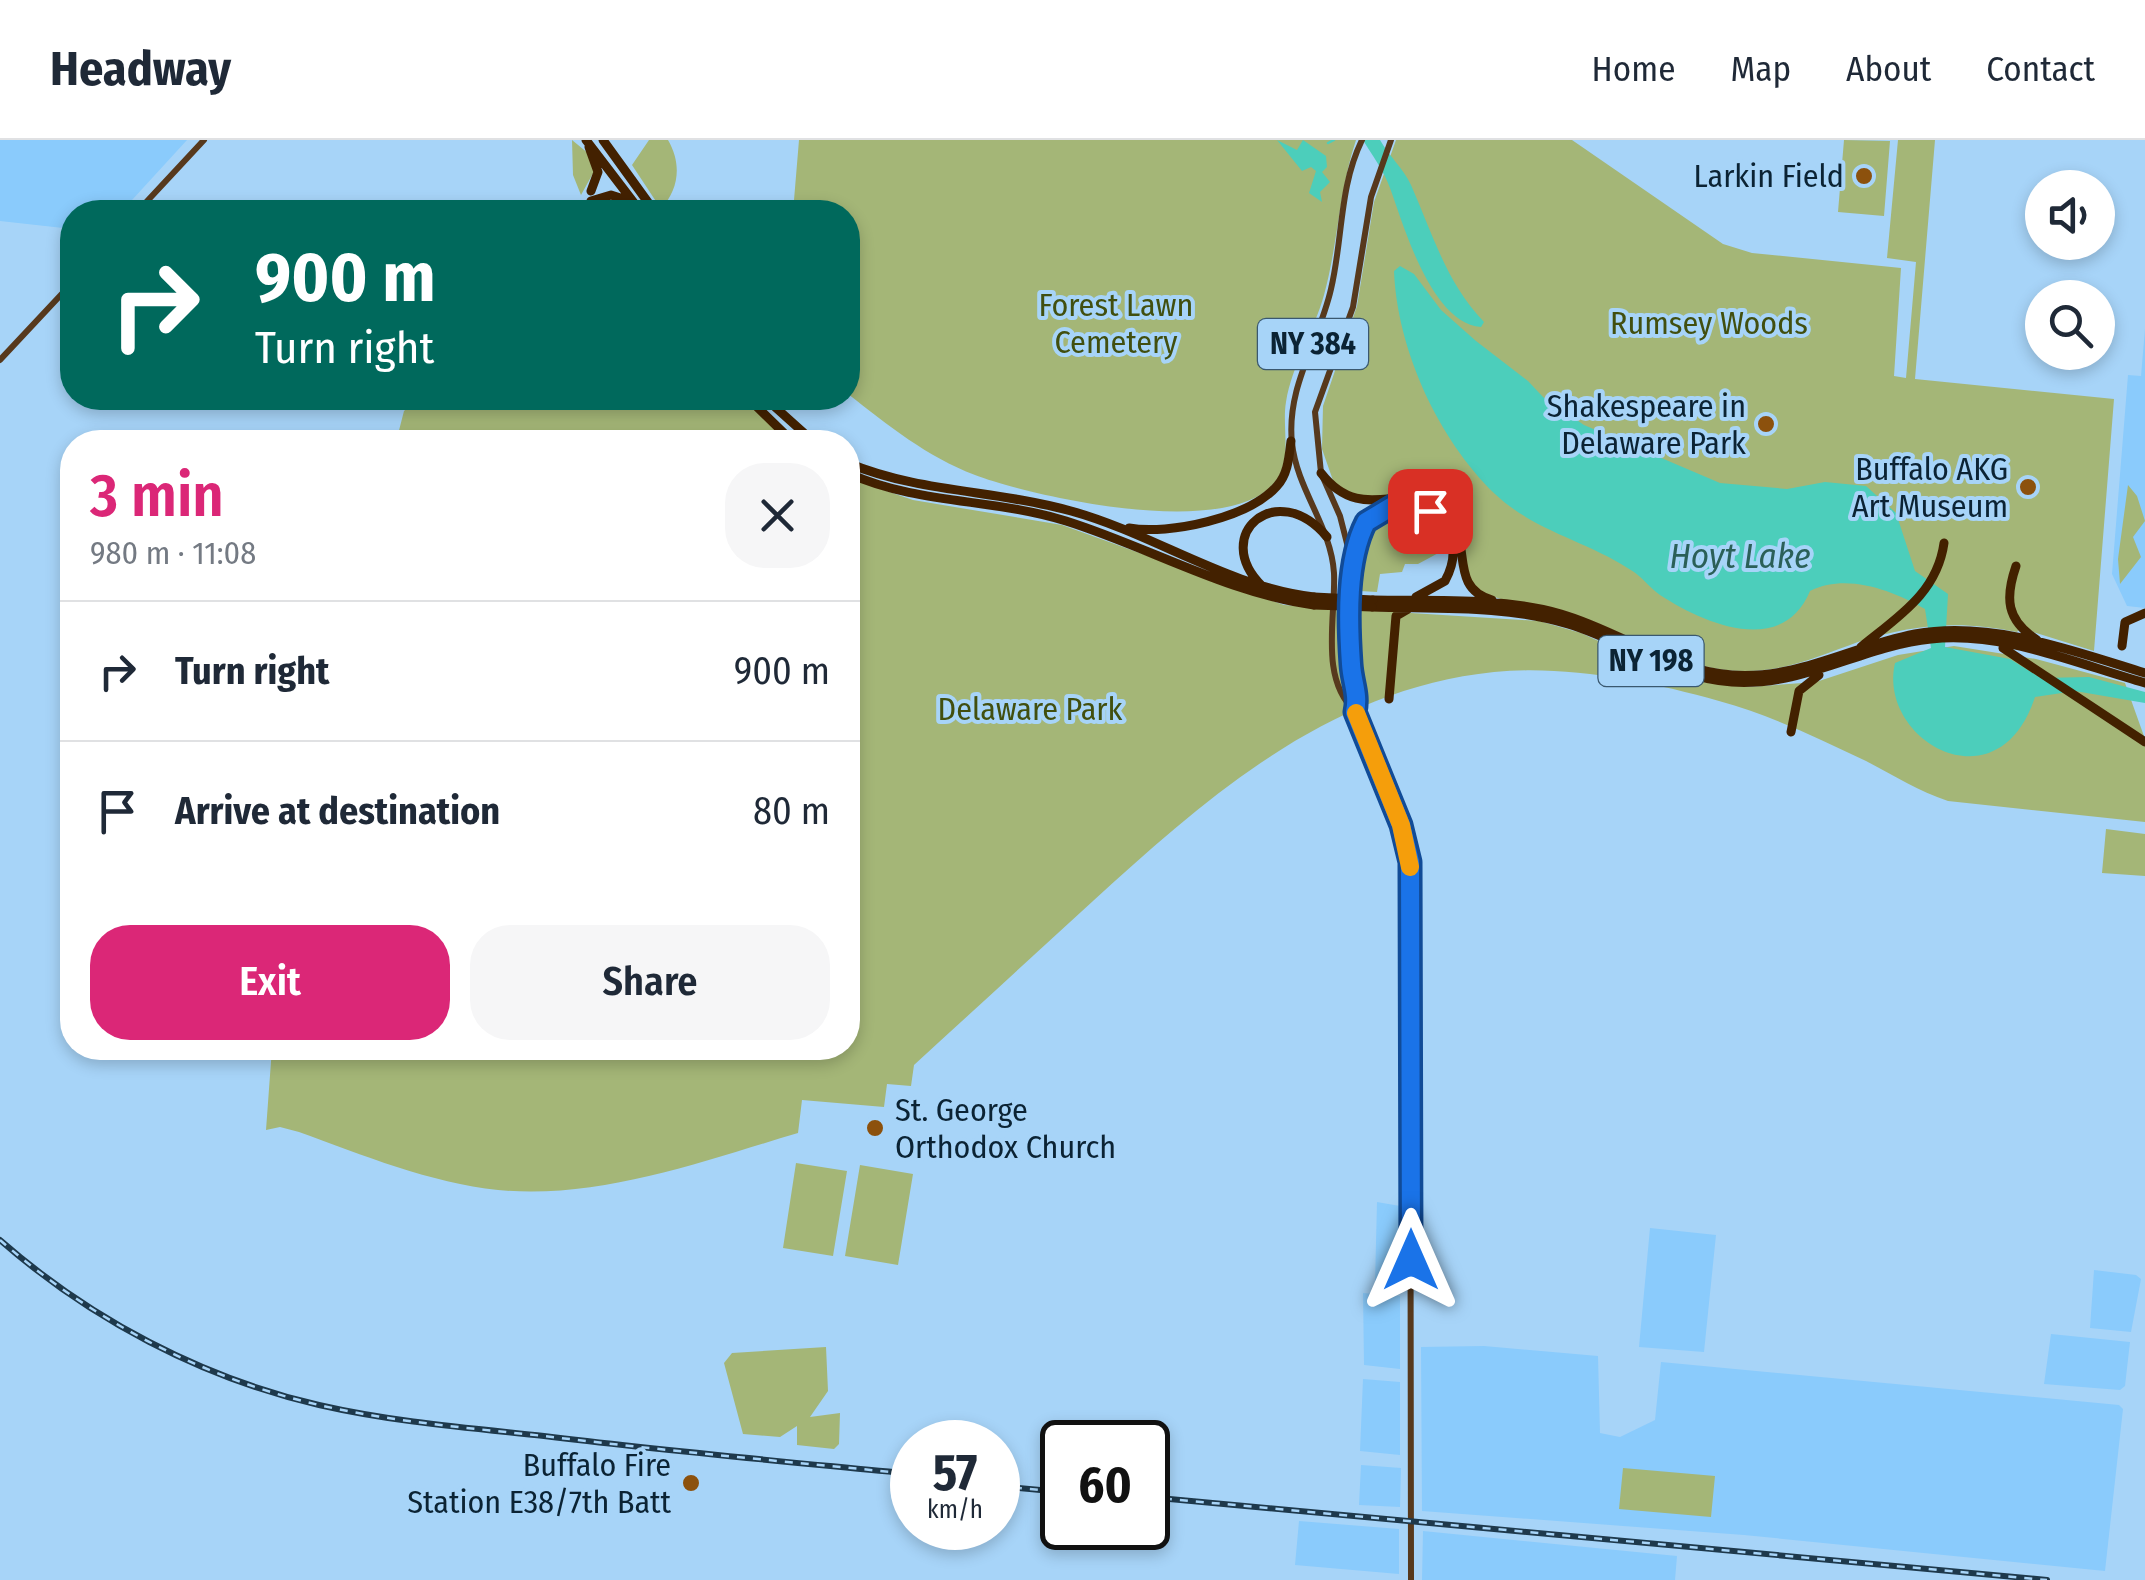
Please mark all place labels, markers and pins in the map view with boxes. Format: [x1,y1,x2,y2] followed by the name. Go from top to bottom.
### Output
[1694,157,1844,195] place label: Larkin Field
[1853,165,1875,187] marker: Larkin Field
[1547,387,1746,462] place label: Shakespeare in Delaware Park
[1755,413,1777,435] marker: Shakespeare in Delaware Park
[1852,450,2008,525] place label: Buffalo AKG Art Museum
[1388,469,1473,554] pin
[2017,476,2039,498] marker: Buffalo AKG Art Museum
[895,1091,1116,1166] place label: St. George Orthodox Church
[864,1117,886,1139] marker: St. George Orthodox Church
[407,1446,672,1521] place label: Buffalo Fire Station E38/7th Batt
[680,1472,702,1494] marker: Buffalo Fire Station E38/7th Batt

